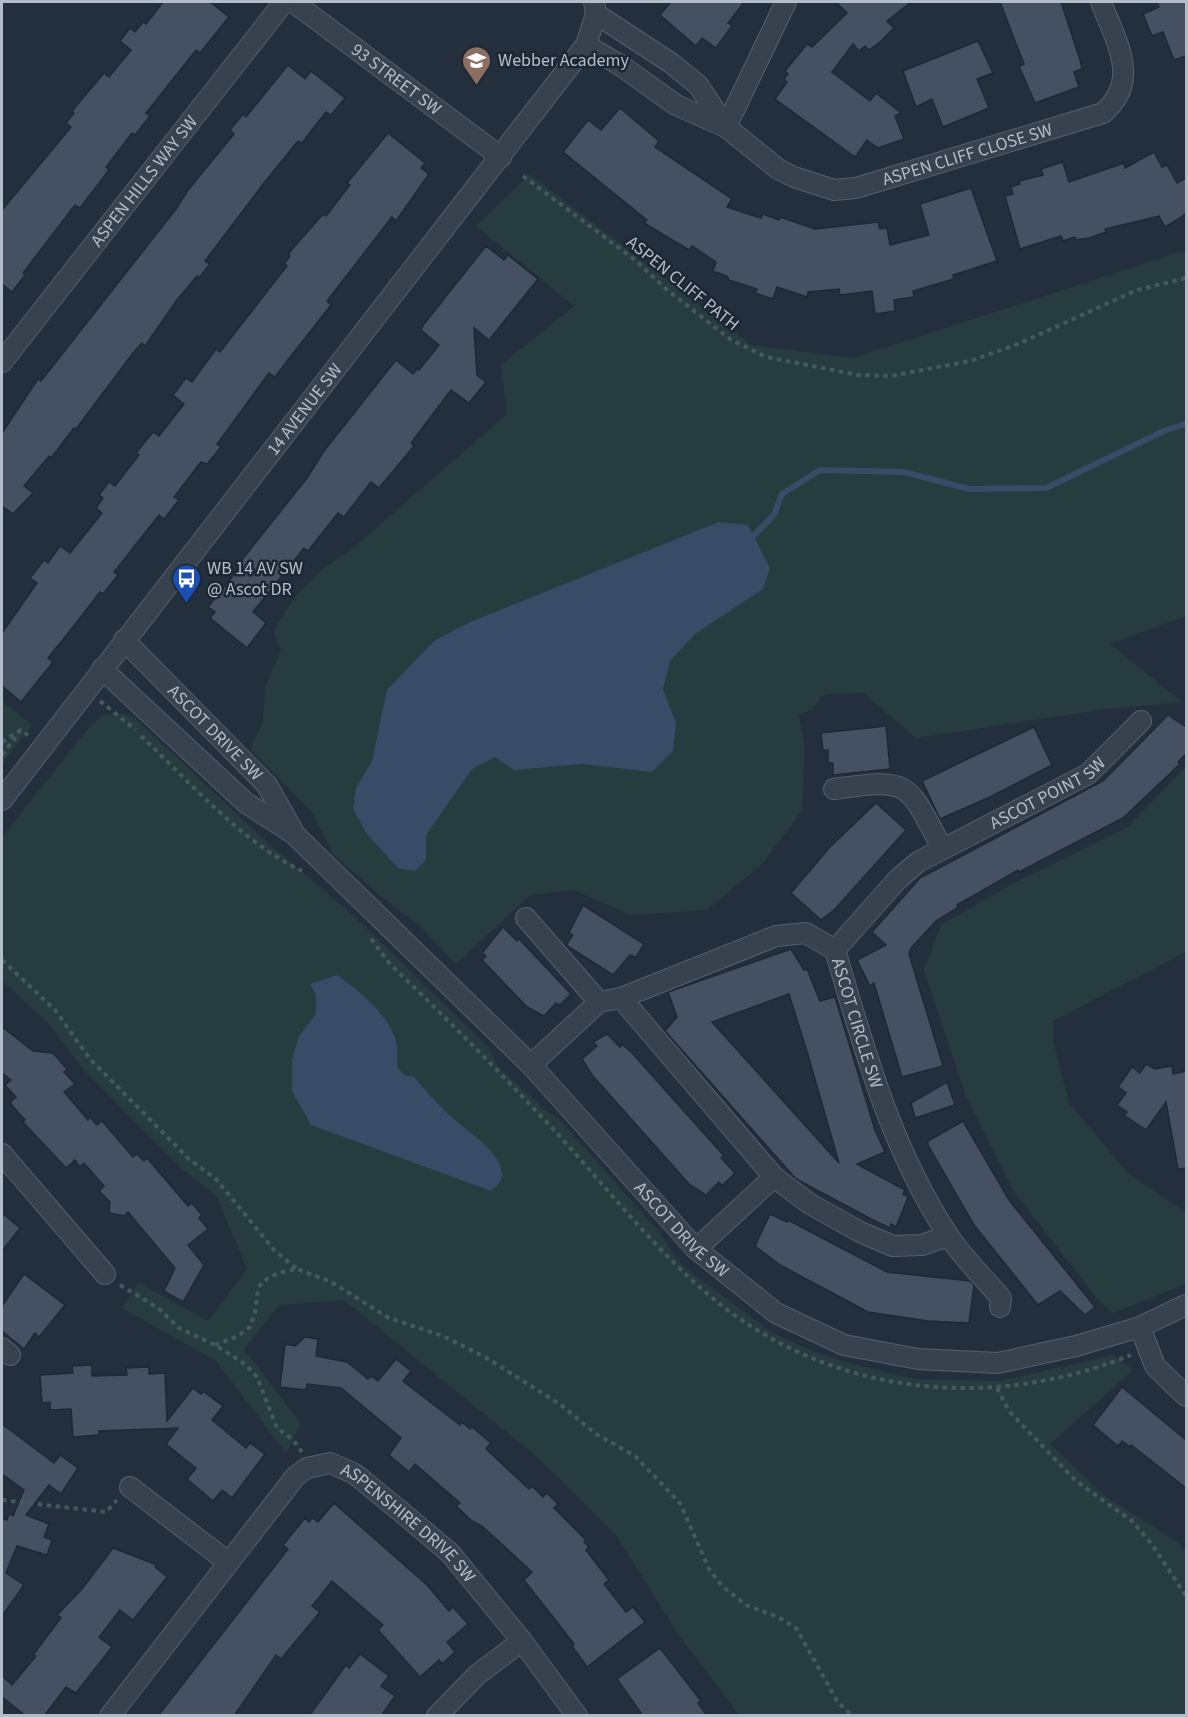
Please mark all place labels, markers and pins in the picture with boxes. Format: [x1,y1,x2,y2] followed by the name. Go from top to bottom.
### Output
[461,44,493,86] school or university icon: Webber Academy
[498,48,629,73] place label: Webber Academy
[207,556,303,602] place label: WB 14 AV SW @ Ascot DR
[170,562,202,604] bus stop icon: WB 14 AV SW @ Ascot DR

